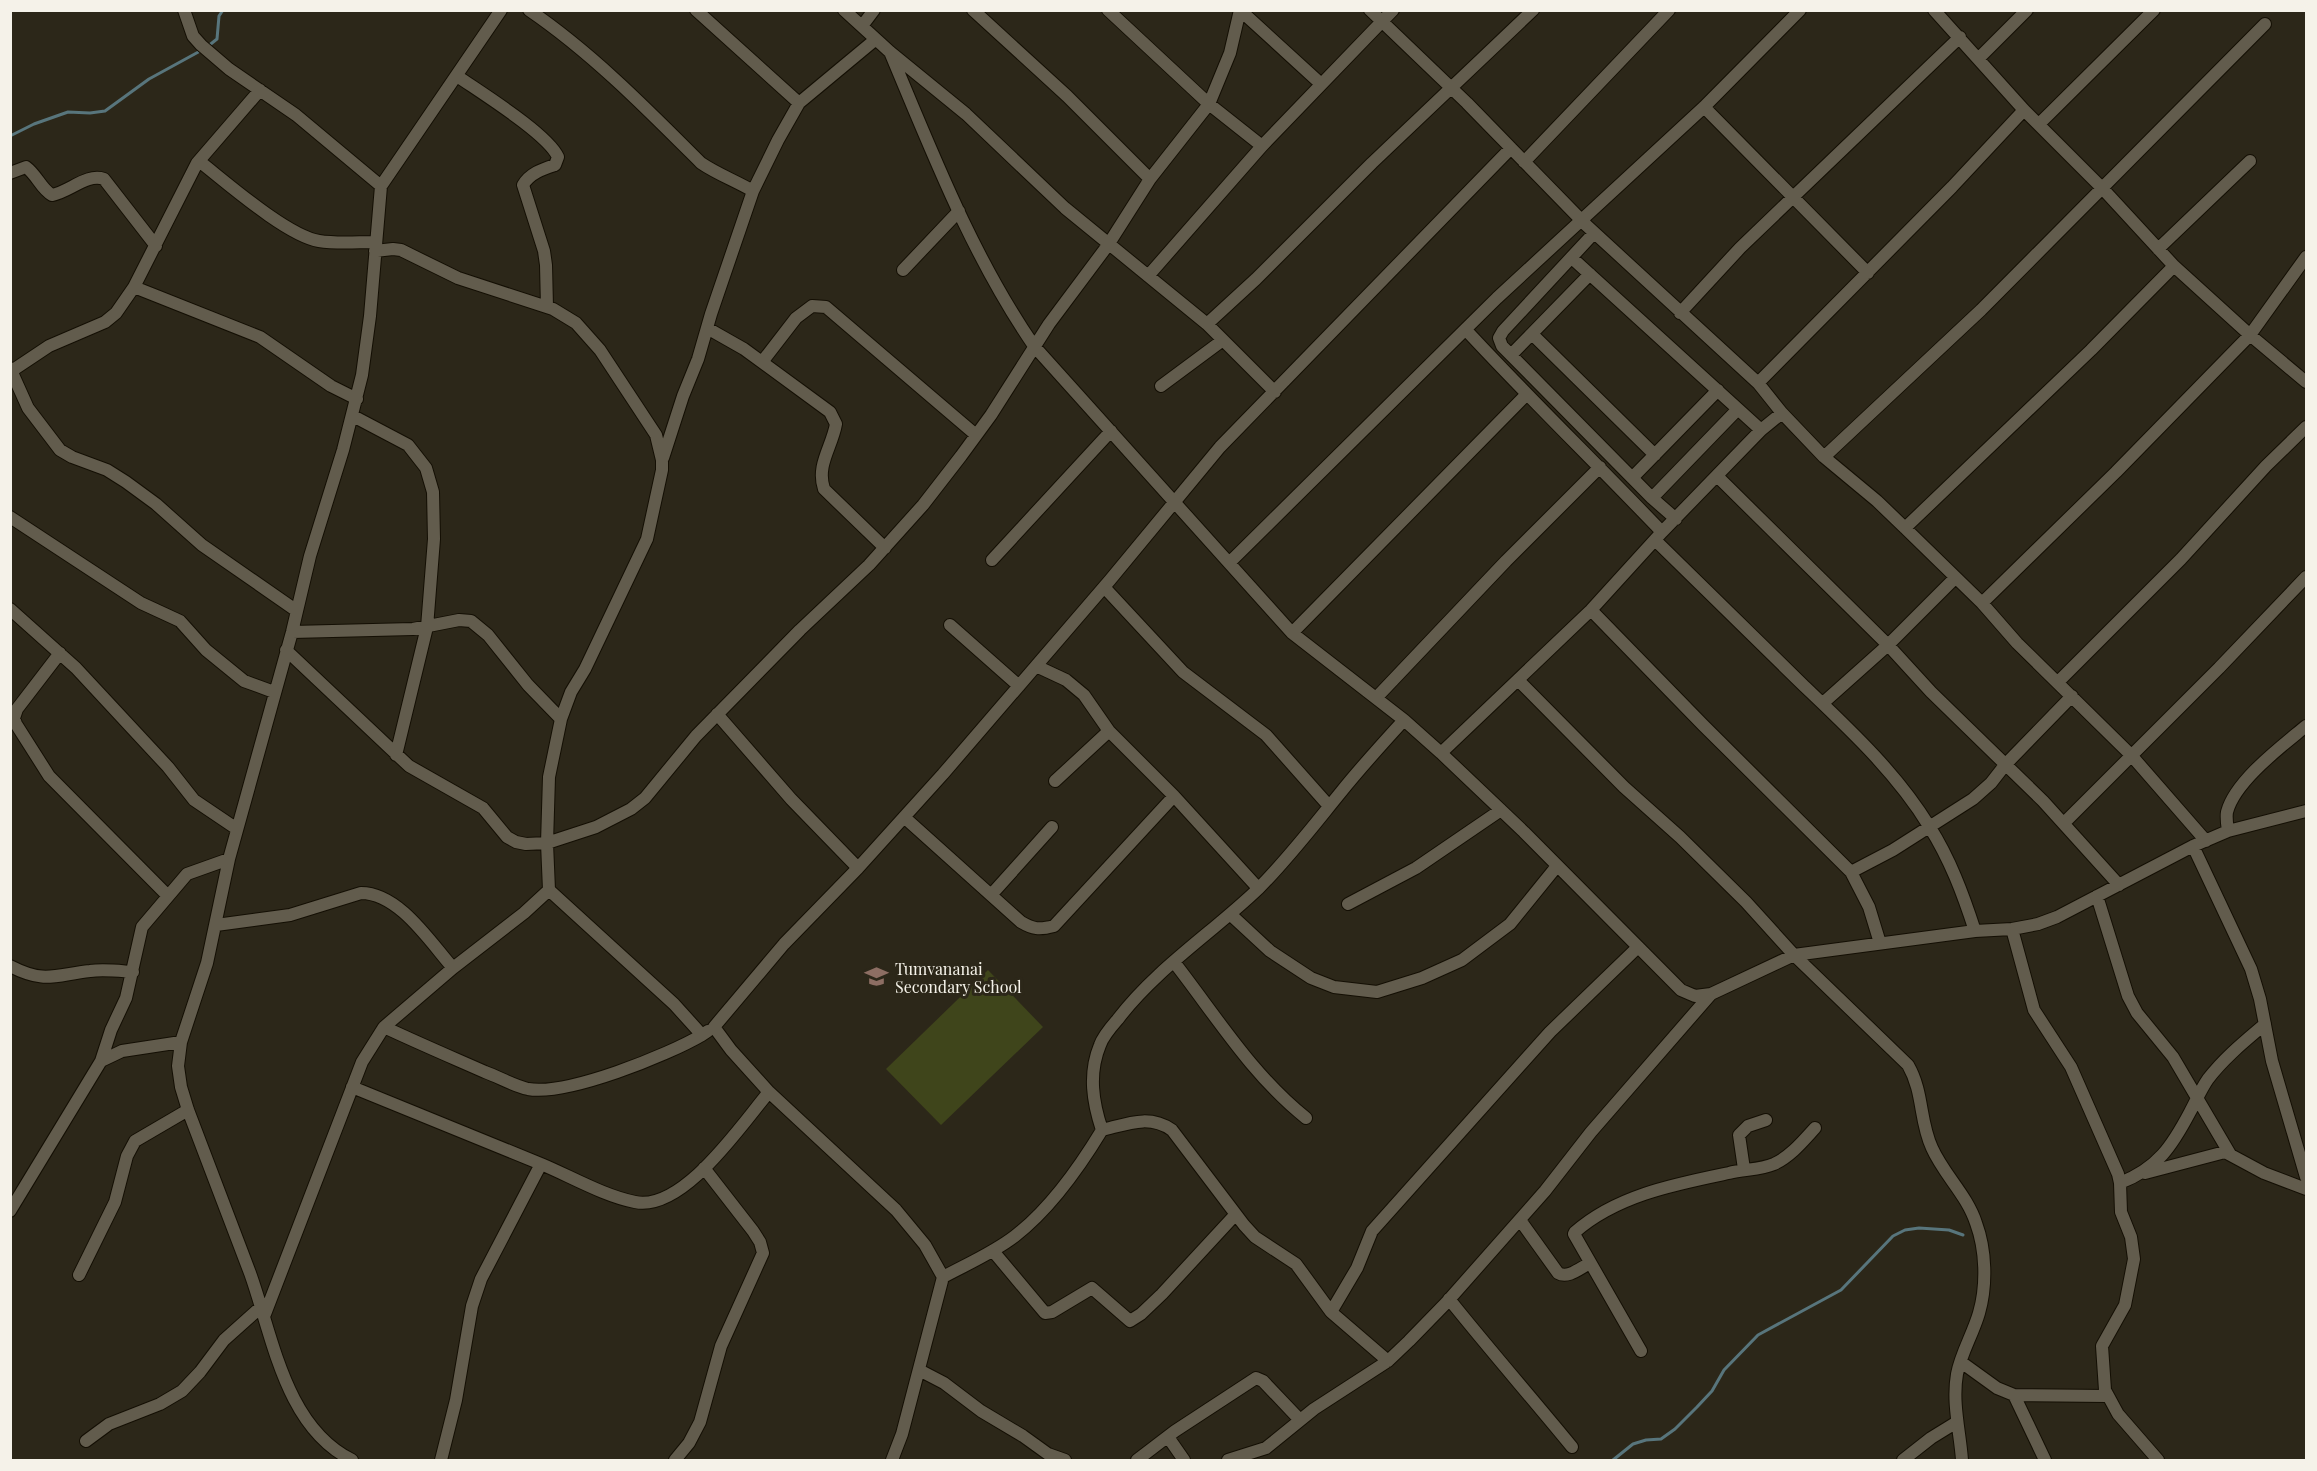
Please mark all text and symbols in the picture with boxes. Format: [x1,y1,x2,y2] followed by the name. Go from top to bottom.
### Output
[895,958,1022,997] place label: Tumvananai Secondary School
[864,964,890,990] school or university icon: Tumvananai Secondary School

